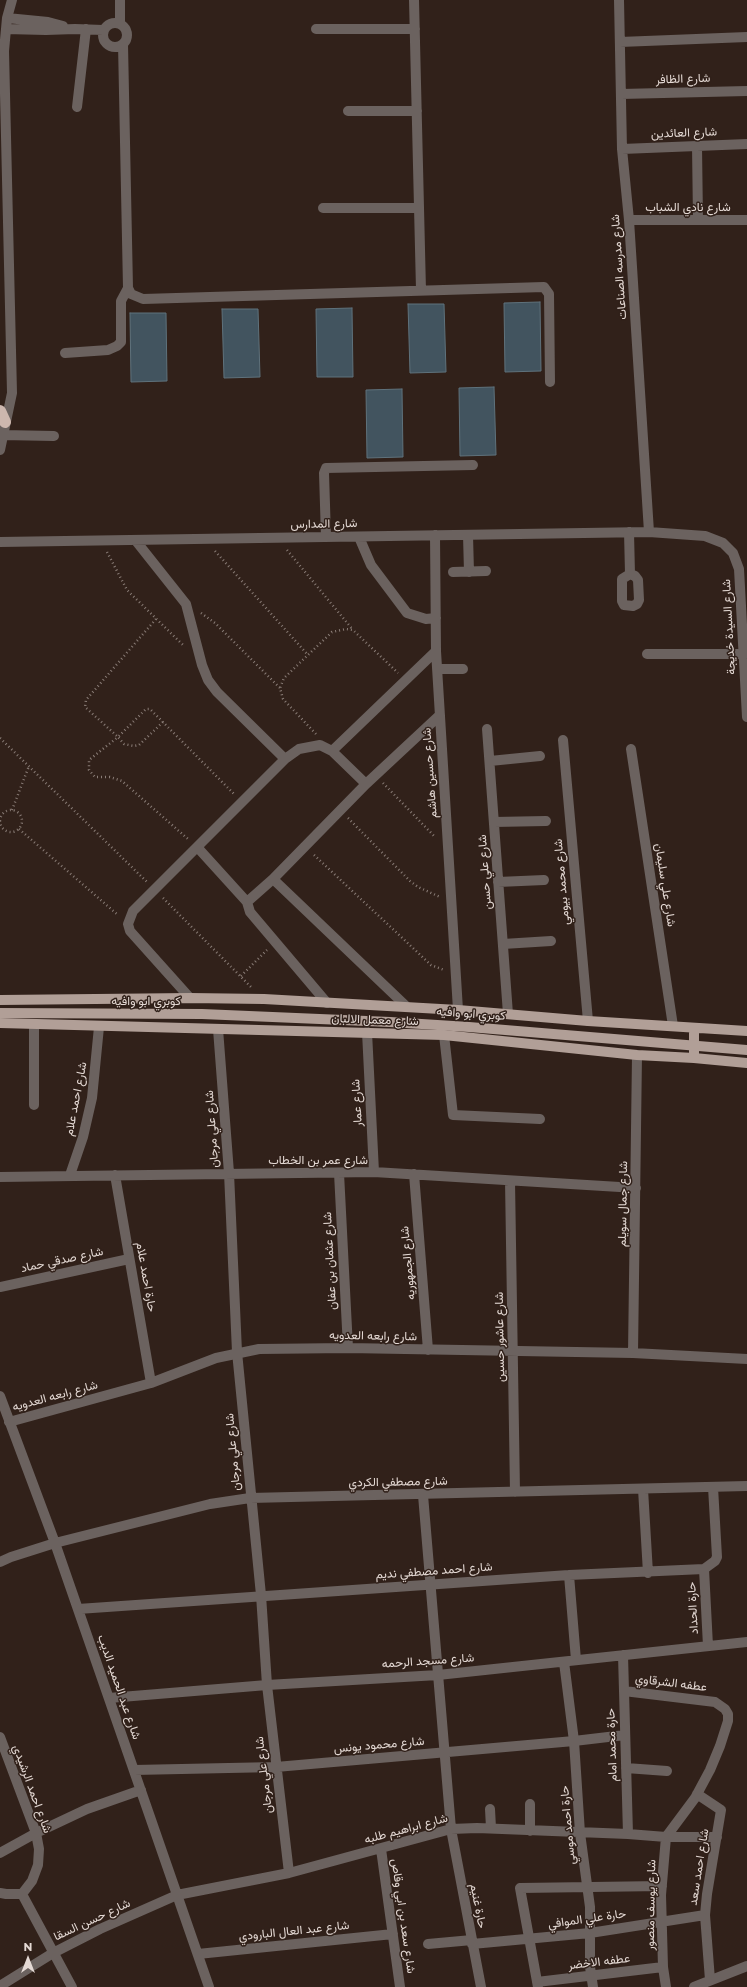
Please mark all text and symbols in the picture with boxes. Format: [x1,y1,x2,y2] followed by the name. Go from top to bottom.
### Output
[655,71,711,87] street label: شارع الظافر
[651,125,717,141] street label: شارع العائدين
[645,200,731,214] street label: شارع نادي الشباب
[608,214,630,320] street label: شارع مدرسه الصناعات
[290,516,358,532] street label: شارع المدارس
[719,579,739,675] street label: شارع السيدة خديجة
[420,727,440,819] street label: شارع حسين هاشم
[475,834,495,910] street label: شارع علي حسن
[551,838,573,926] street label: شارع محمد بيومي
[651,842,679,928] street label: شارع علي سليمان
[111,994,181,1008] street label: كوبري ابو وافيه
[436,1004,506,1024] street label: كوبري ابو وافيه
[331,1011,419,1029] street label: شارع معمل الالبان
[62,1061,90,1137] street label: شارع احمد علام
[349,1079,365,1127] street label: شارع عمار
[202,1090,222,1168] street label: شارع علي مرجان
[268,1153,368,1167] street label: شارع عمر بن الخطاب
[615,1161,631,1247] street label: شارع جمال سويلم
[320,1212,340,1310] street label: شارع عثمان بن عفان
[398,1226,418,1300] street label: شارع الجمهوريه
[133,1241,159,1313] street label: حارة احمد علام
[19,1244,105,1276] street label: شارع صدقي حماد
[492,1292,508,1382] street label: شارع عاشور حسين
[329,1328,417,1344] street label: شارع رابعه العدويه
[11,1378,99,1414] street label: شارع رابعه العدويه
[222,1413,244,1491] street label: شارع علي مرجان
[348,1474,448,1490] street label: شارع مصطفي الكردي
[375,1560,493,1582] street label: شارع احمد مصطفي نديم
[684,1581,702,1635] street label: حارة الحداد
[94,1633,144,1741] street label: شارع عبد الحميد الديب
[381,1651,475,1671] street label: شارع مسجد الرحمه
[634,1671,708,1695] street label: عطفه الشرقاوي
[604,1708,620,1782] street label: حارة محمد امام
[333,1734,425,1756] street label: شارع محمود يونس
[252,1736,276,1814] street label: شارع علي مرجان
[9,1743,55,1835] street label: شارع احمد الرشيدي
[557,1785,579,1865] street label: حارة احمد موسي
[363,1811,449,1847] street label: شارع ابراهيم طلبه
[686,1828,712,1906] street label: شارع احمد سعد
[388,1858,418,1974] street label: شارع سعد بن ابي وقاص
[643,1859,659,1951] street label: شارع يوسف منصور
[467,1882,489,1930] street label: حارة غنيم
[51,1896,133,1944] street label: شارع حسن السقا
[547,1906,627,1932] street label: حارة علي الموافي
[238,1918,350,1944] street label: شارع عبد العال البارودي
[8,1939,48,1979] north arrow
[24,1940,32,1954] text: N
[567,1951,631,1973] street label: عطفه الاخضر

